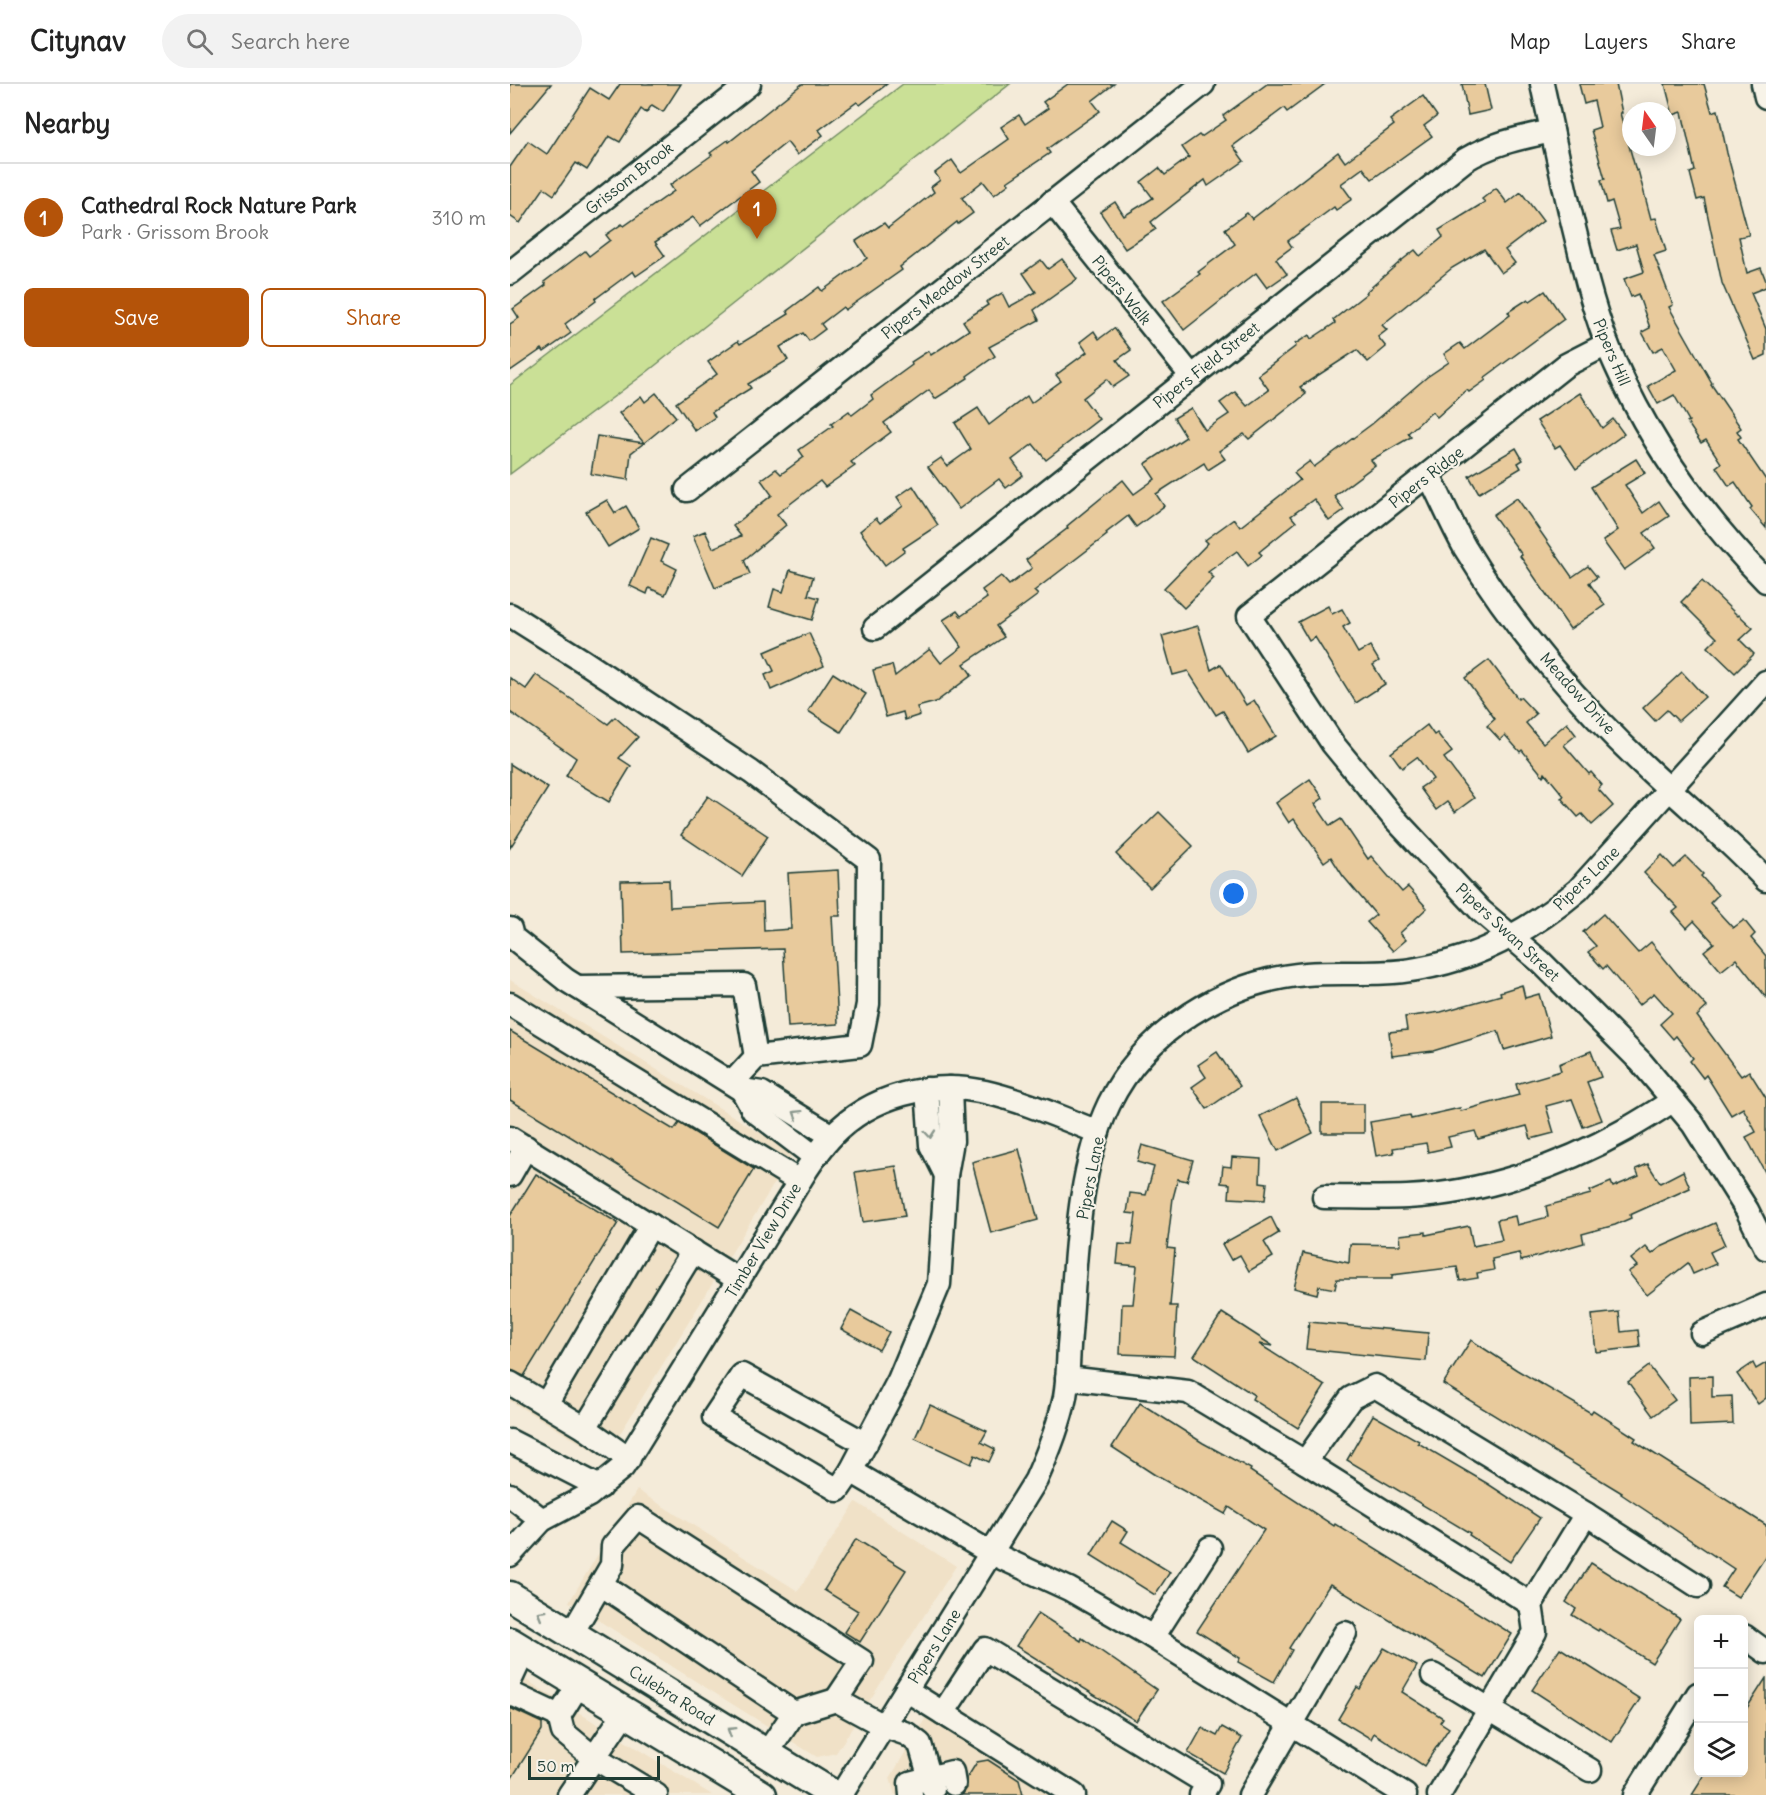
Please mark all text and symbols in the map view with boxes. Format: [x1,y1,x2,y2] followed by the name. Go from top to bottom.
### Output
[162,14,582,68] search box
[30,23,126,59] text: Citynav
[183,25,216,58] icon: search
[231,27,350,55] text: Search here
[1510,28,1550,55] text: Map
[1583,28,1648,55] text: Layers
[1681,28,1736,55] text: Share
[1622,102,1676,156] north arrow
[24,107,110,140] text: Nearby
[581,137,677,219] street label: Grissom Brook
[738,190,776,239] pin: 1
[81,191,357,219] text: Cathedral Rock Nature Park
[40,205,47,230] text: 1
[431,205,486,230] text: 310 m
[81,219,269,244] text: Park · Grissom Brook
[877,231,1013,343] street label: Pipers Meadow Street
[1088,251,1156,329] street label: Pipers Walk
[24,288,249,347] button: Save
[261,288,486,347] button: Share
[1589,316,1635,388] street label: Pipers Hill
[1149,317,1264,413] street label: Pipers Field Street
[1385,442,1467,512] street label: Pipers Ridge
[1536,648,1620,738] street label: Meadow Drive
[1549,842,1623,914] street label: Pipers Lane
[1219,879,1248,908] your location
[1452,879,1565,986] street label: Pipers Swan Street
[793,1110,803,1122] one-way arrow
[923,1129,936,1138] one-way arrow
[1072,1135,1108,1221] street label: Pipers Lane
[721,1179,805,1301] street label: Timber View Drive
[903,1605,965,1687] street label: Pipers Lane
[537,1610,547,1622] one-way arrow
[1694,1615,1748,1777] map controls
[1694,1615,1748,1669] button: +
[625,1661,719,1729] street label: Culebra Road
[1694,1669,1748,1723] button: −
[1694,1723,1748,1777] button: layers
[727,1726,737,1738] one-way arrow
[528,1753,660,1780] scale bar
[537,1756,575,1776] text: 50 m

